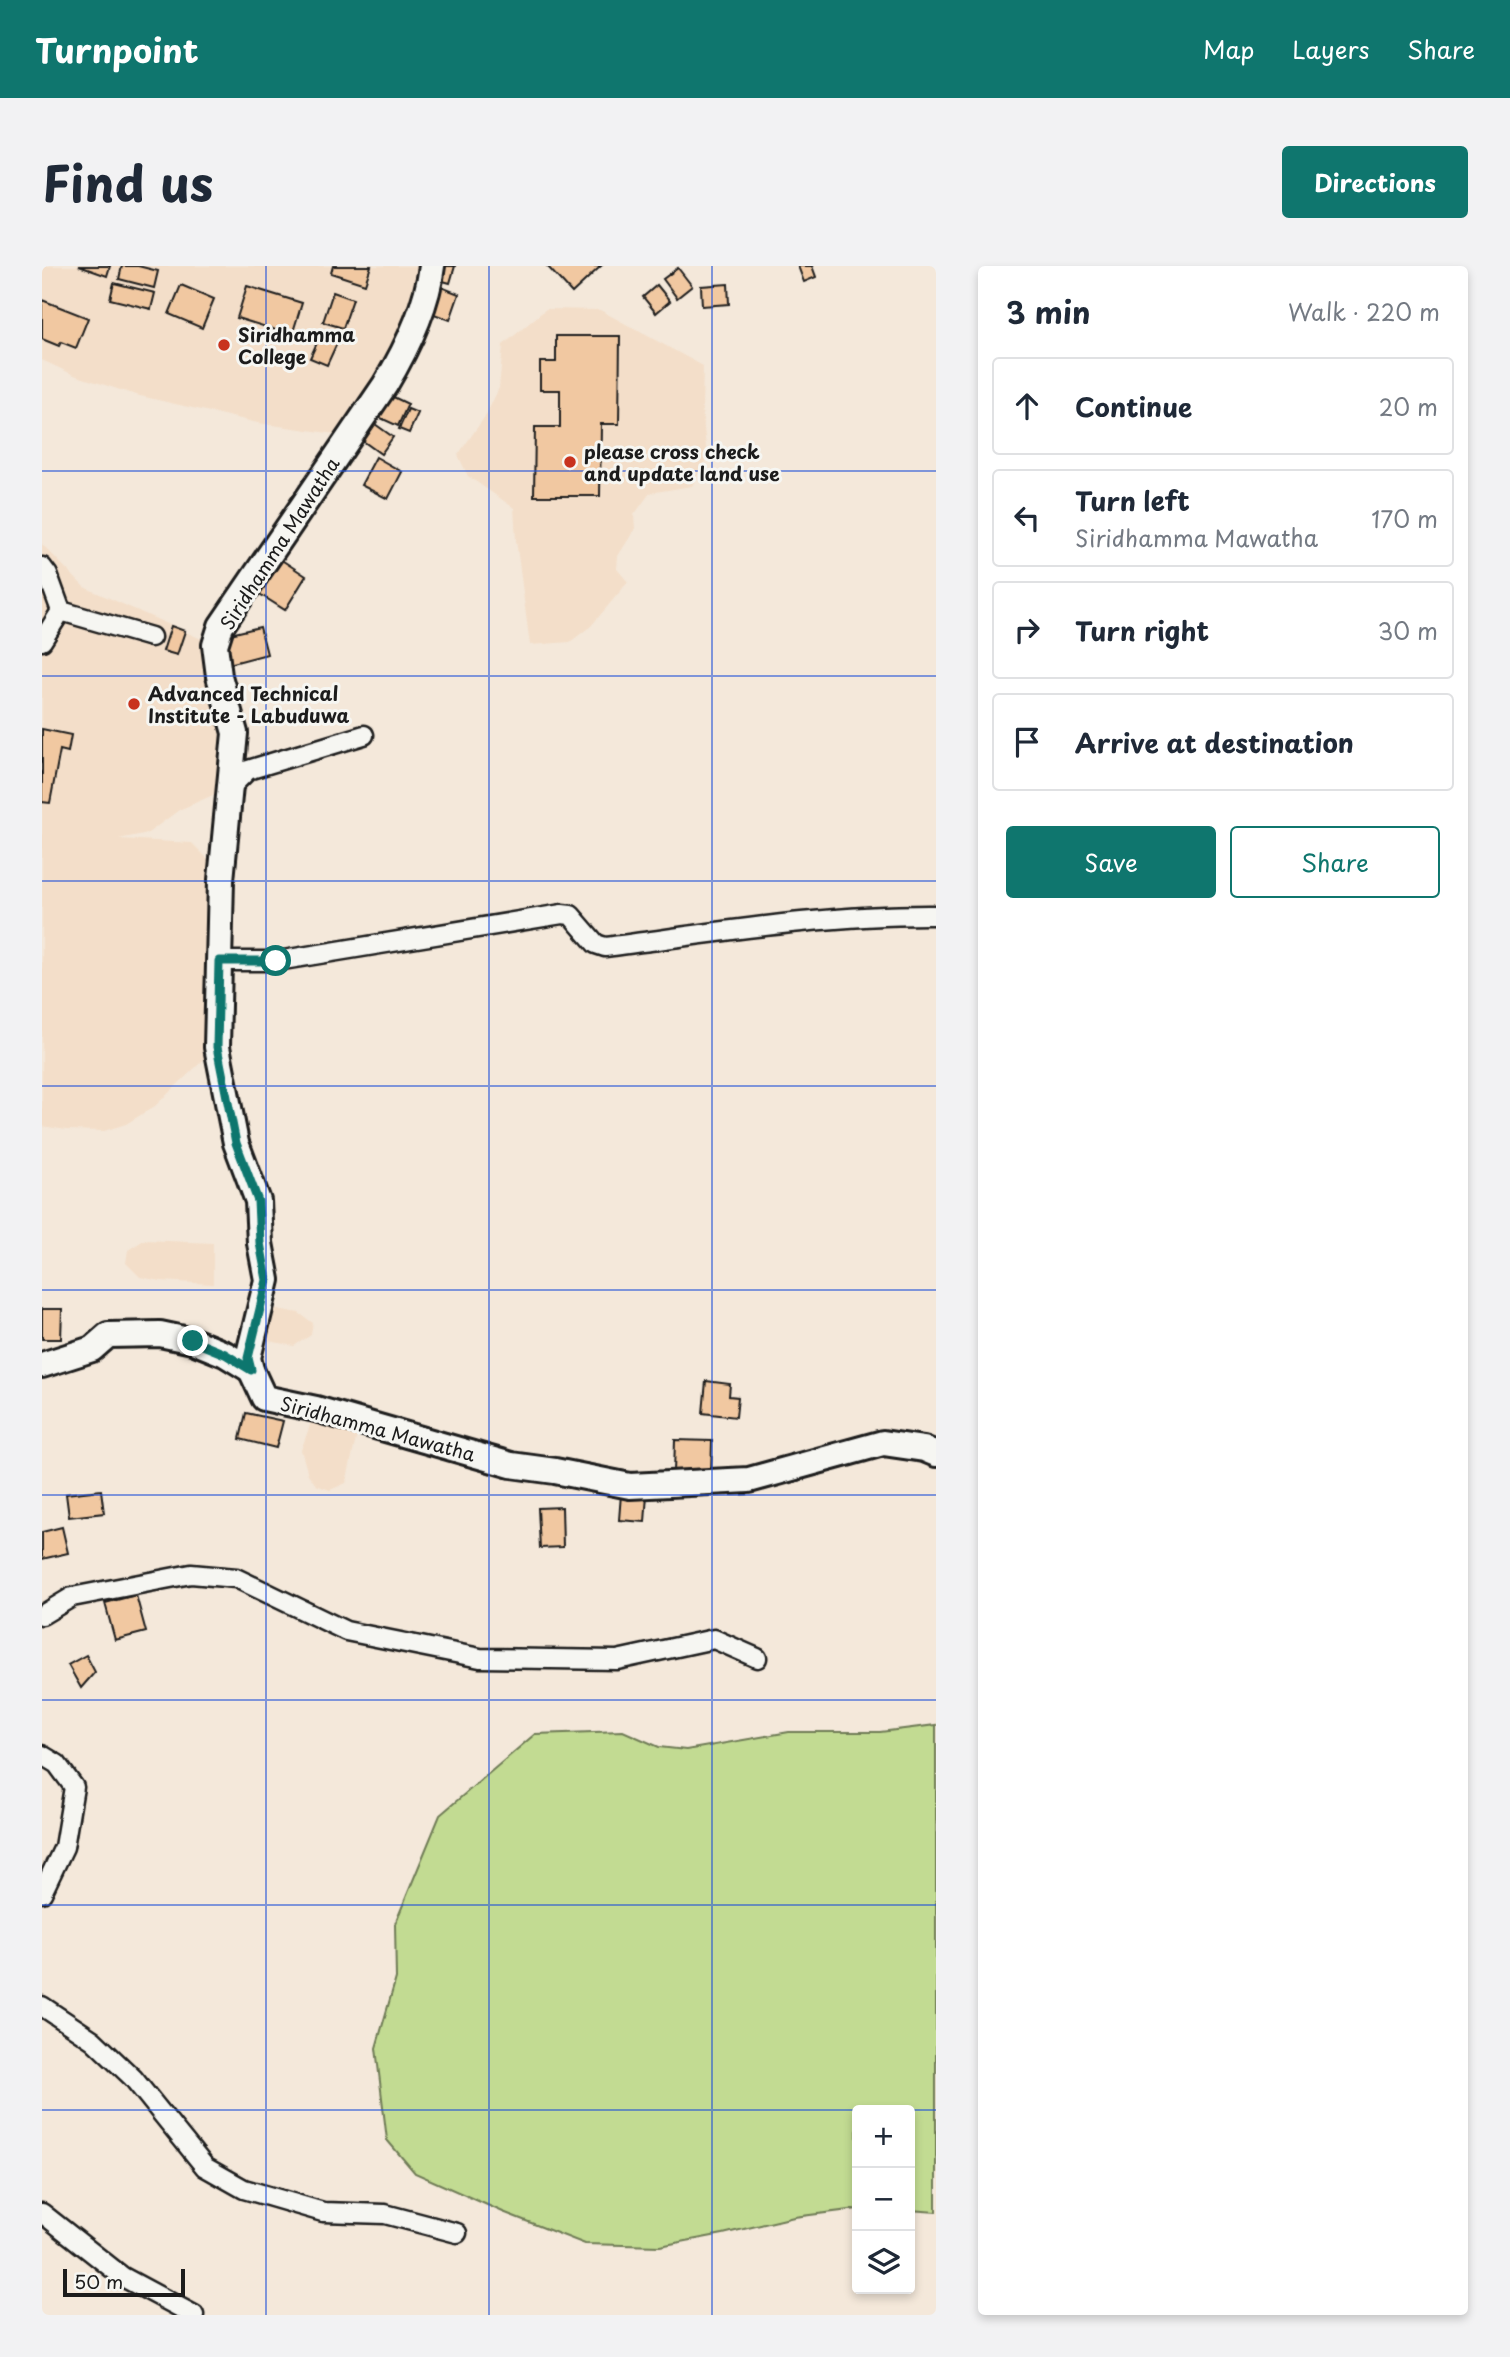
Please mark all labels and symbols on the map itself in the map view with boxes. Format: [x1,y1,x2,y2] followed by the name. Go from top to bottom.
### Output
[238,320,355,370] place label: Siridhamma College
[216,337,232,353] marker: Siridhamma College
[584,437,780,487] place label: please cross check and update land use
[213,451,345,635] street label: Siridhamma Mawatha
[562,454,578,470] marker: please cross check and update land use
[148,679,349,729] place label: Advanced Technical Institute - Labuduwa
[126,696,142,712] marker: Advanced Technical Institute - Labuduwa
[260,945,291,976] route start
[177,1325,208,1356] route end
[277,1389,479,1468] street label: Siridhamma Mawatha
[63,2266,186,2298] scale bar

